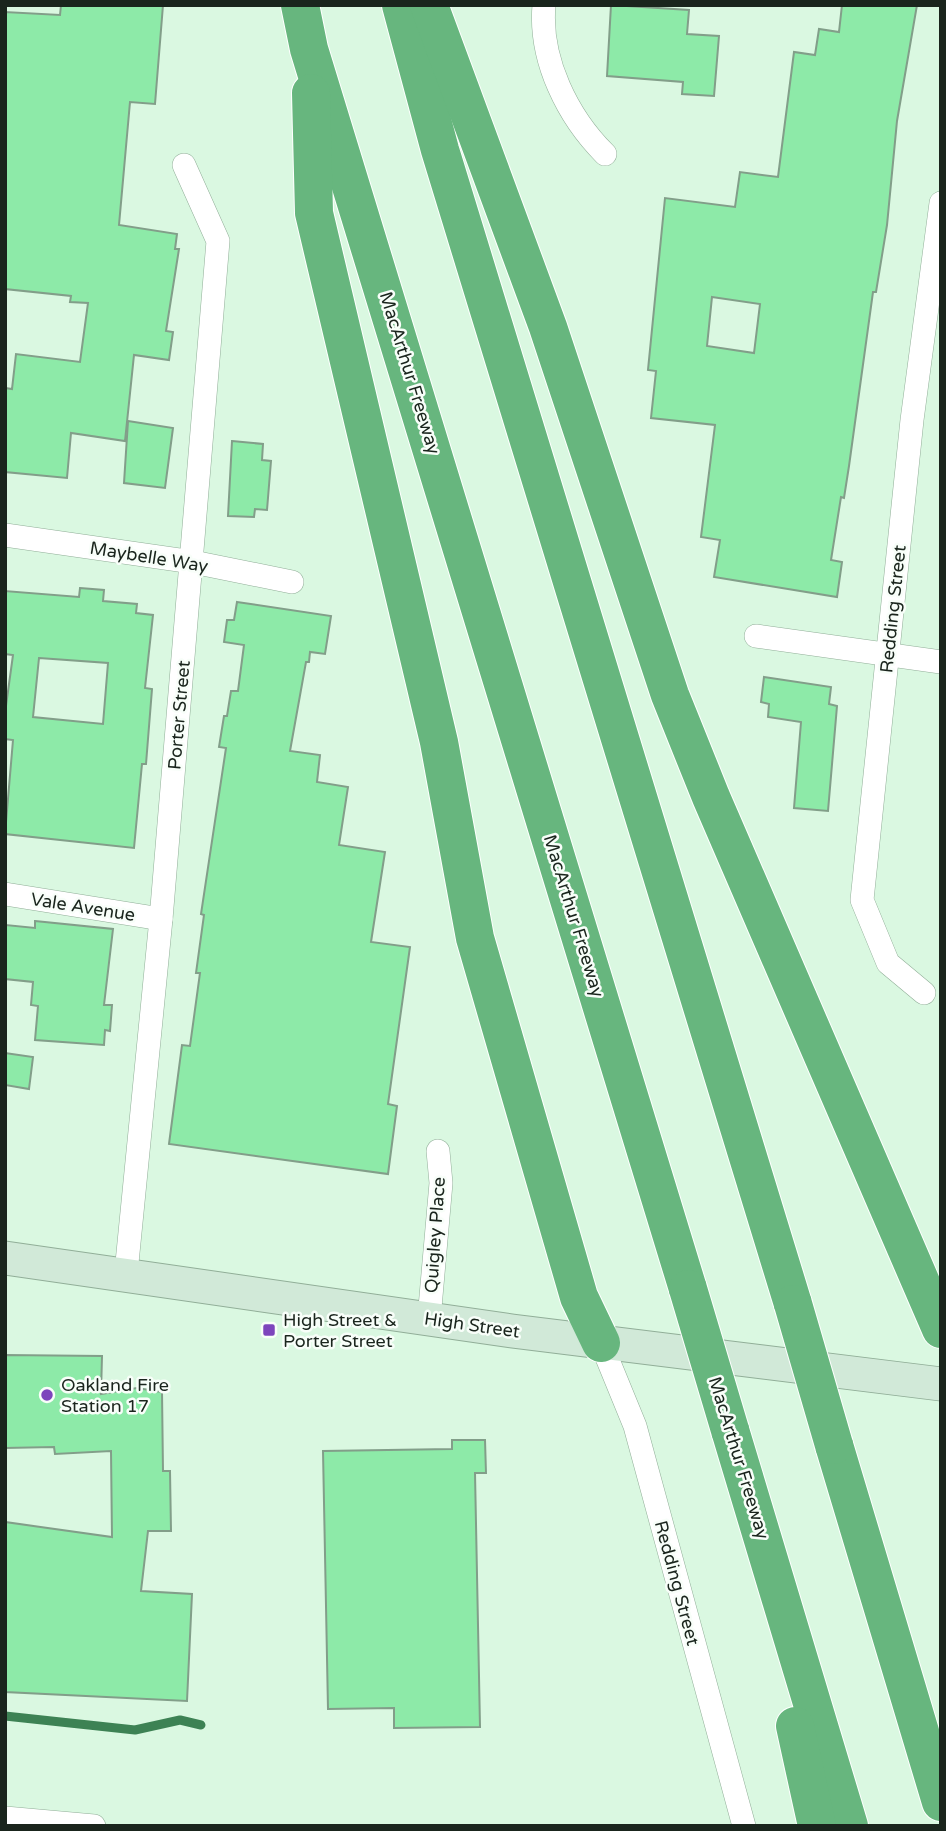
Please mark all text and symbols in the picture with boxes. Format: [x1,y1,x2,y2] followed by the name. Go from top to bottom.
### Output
[375,289,445,457] street label: MacArthur Freeway
[88,537,210,577] street label: Maybelle Way
[875,544,911,674] street label: Redding Street
[163,659,195,771] street label: Porter Street
[539,832,609,1000] street label: MacArthur Freeway
[29,888,137,926] street label: Vale Avenue
[420,1176,450,1294] street label: Quigley Place
[423,1307,521,1343] street label: High Street
[283,1309,397,1352] place label: High Street & Porter Street
[261,1322,277,1338] marker: High Street & Porter Street
[61,1374,169,1417] place label: Oakland Fire Station 17
[704,1374,774,1542] street label: MacArthur Freeway
[39,1387,55,1403] marker: Oakland Fire Station 17
[650,1518,704,1648] street label: Redding Street

